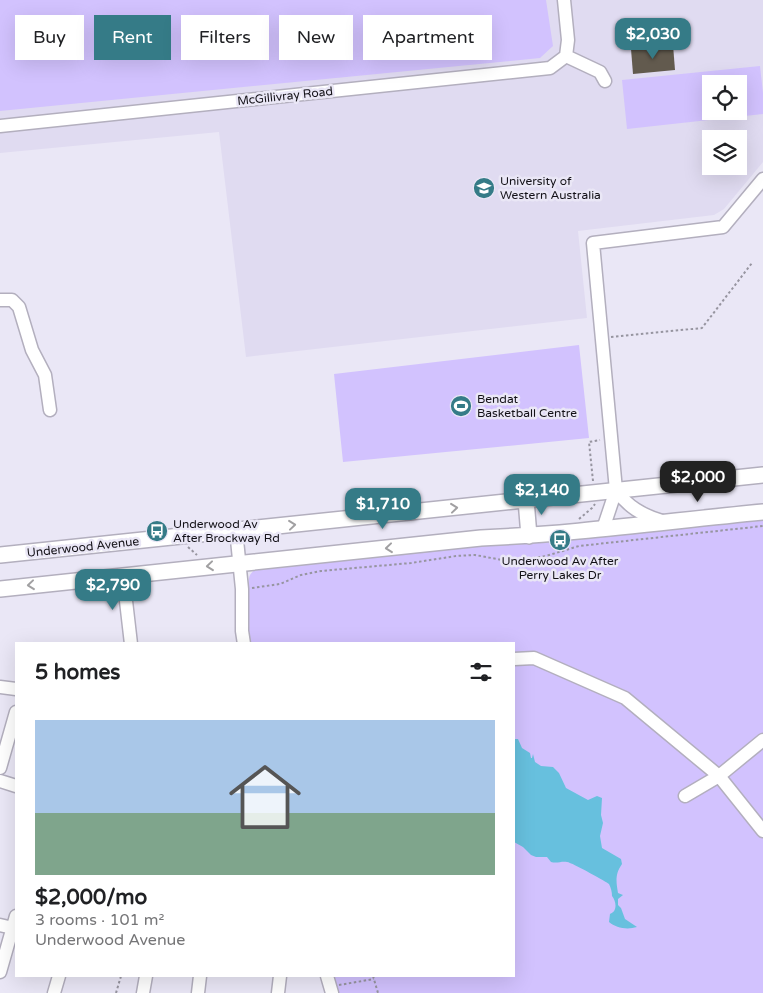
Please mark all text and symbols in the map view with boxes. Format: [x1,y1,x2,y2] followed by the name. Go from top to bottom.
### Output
[15,15,84,60] chip: Buy
[94,15,171,60] chip: Rent
[181,15,269,60] chip: Filters
[279,15,353,60] chip: New
[363,15,492,60] chip: Apartment
[612,18,694,60] pin: $2,030
[626,24,680,44] text: $2,030
[702,75,747,175] map controls
[702,75,747,120] button: locate
[237,84,333,108] street label: McGillivray Road
[702,130,747,175] button: layers
[500,174,601,202] place label: University of Western Australia
[472,176,496,200] school or university icon: University of Western Australia
[477,392,577,420] place label: Bendat Basketball Centre
[449,394,473,418] sports icon: Bendat Basketball Centre
[657,460,739,503] pin: $2,000
[671,467,725,487] text: $2,000
[501,474,583,516] pin: $2,140
[515,480,569,500] text: $2,140
[342,488,424,530] pin: $1,710
[356,494,410,514] text: $1,710
[450,502,458,513] one-way arrow
[173,517,280,545] place label: Underwood Av After Brockway Rd
[145,519,169,543] bus stop icon: Underwood Av After Brockway Rd
[288,519,296,530] one-way arrow
[548,528,572,552] bus stop icon: Underwood Av After Perry Lakes Dr
[26,534,140,560] street label: Underwood Avenue
[385,542,393,553] one-way arrow
[502,554,619,582] place label: Underwood Av After Perry Lakes Dr
[206,560,214,571] one-way arrow
[72,568,154,611] pin: $2,790
[86,575,140,595] text: $2,790
[27,579,35,590] one-way arrow
[467,658,495,686] icon: filters
[35,660,120,685] text: 5 homes
[220,752,310,842] icon: home
[35,885,147,910] text: $2,000/mo
[35,910,164,930] text: 3 rooms · 101 m²
[35,930,185,950] text: Underwood Avenue

